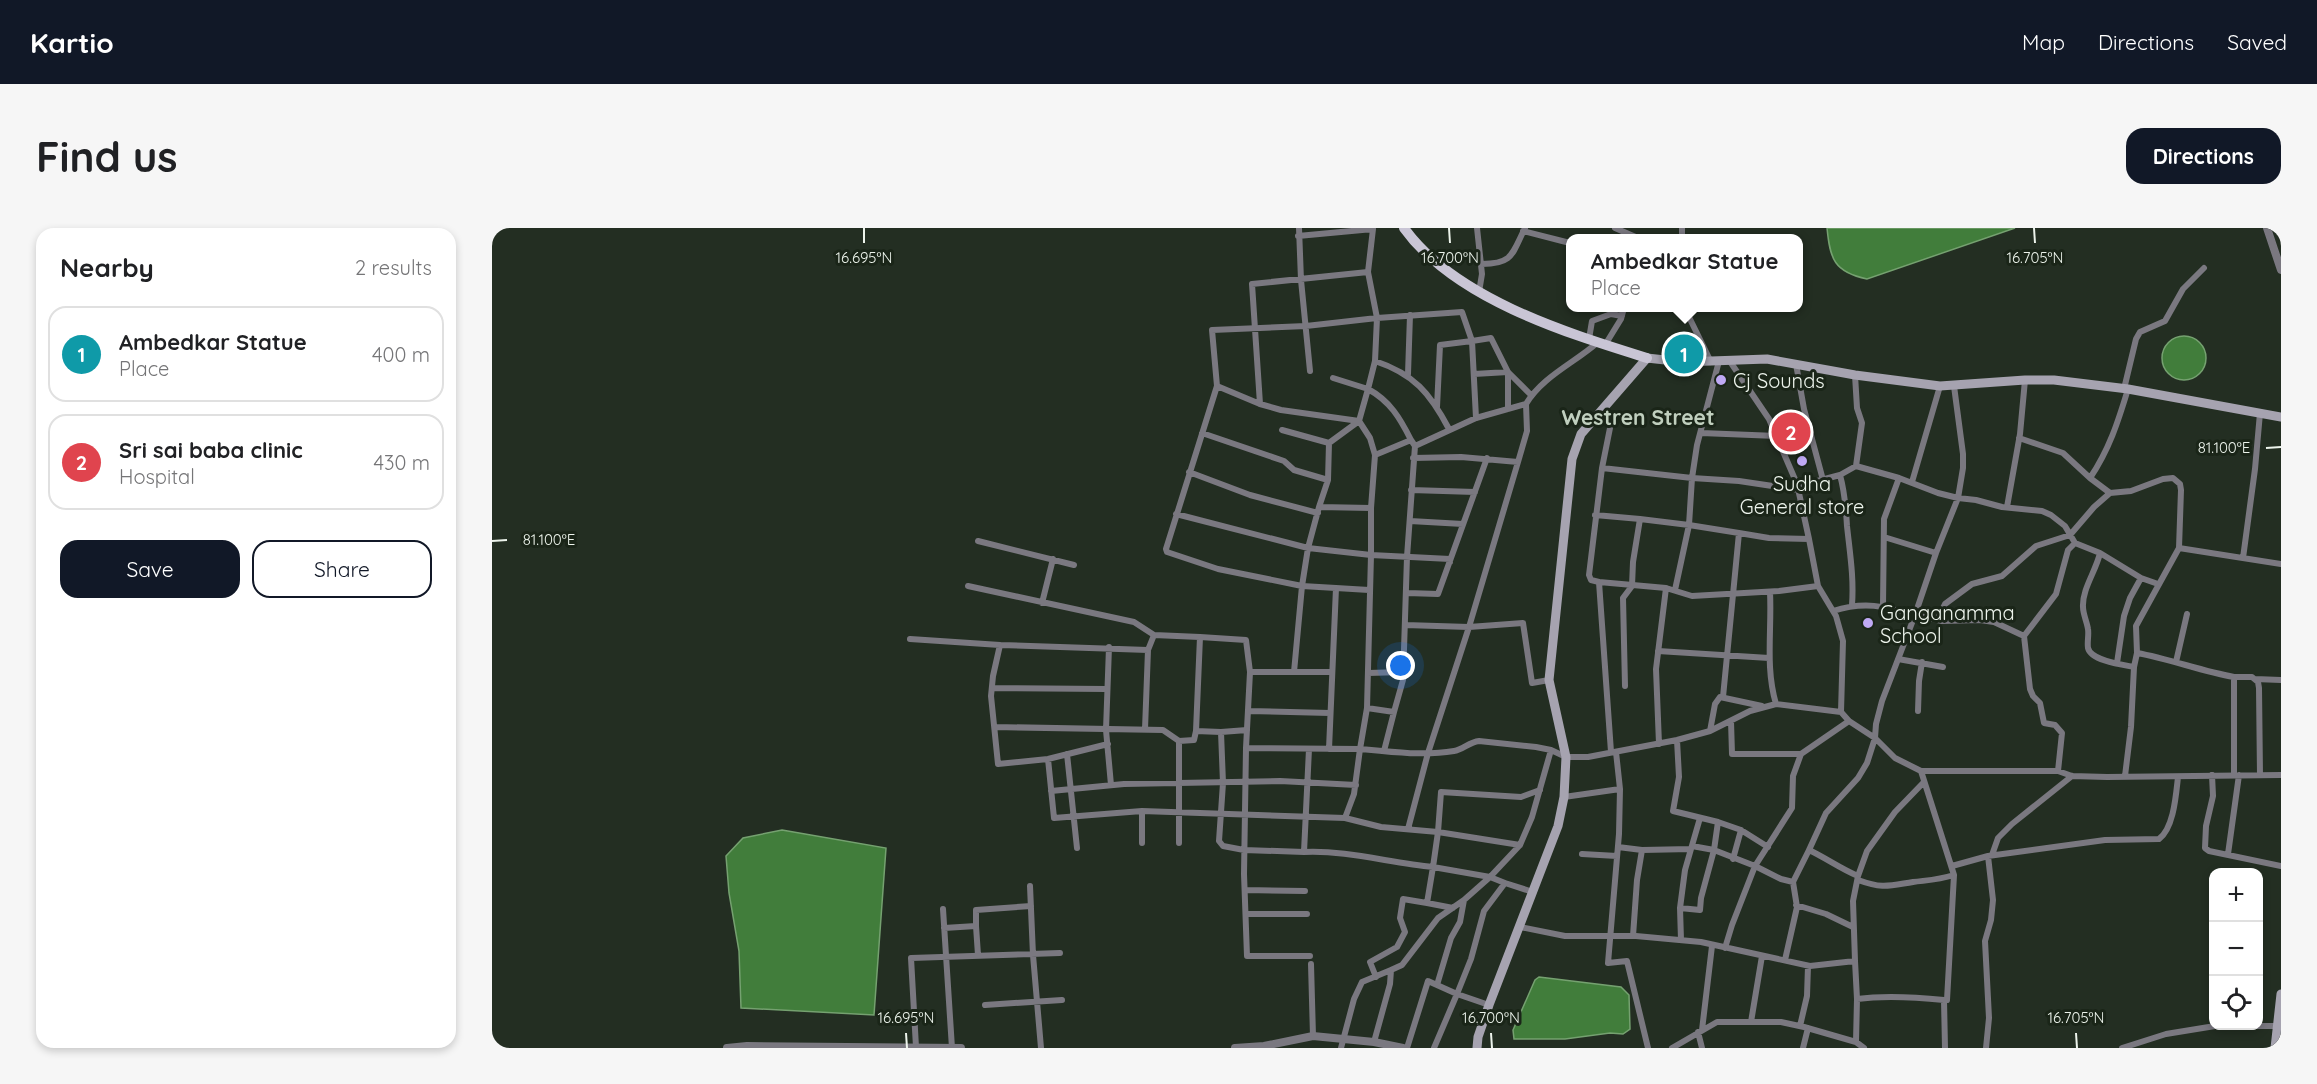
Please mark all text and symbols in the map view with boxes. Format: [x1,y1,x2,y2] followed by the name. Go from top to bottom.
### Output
[30,25,114,60] text: Kartio
[2022,29,2065,55] text: Map
[2098,29,2194,55] text: Directions
[2227,29,2287,55] text: Saved
[2126,128,2281,184] button: Directions
[36,130,178,183] text: Find us
[1566,234,1803,312] popup
[1591,247,1778,275] text: Ambedkar Statue
[836,248,892,267] text: 16.695°N
[1421,248,1479,267] text: 16.700°N
[2006,248,2064,267] text: 16.705°N
[60,251,154,284] text: Nearby
[355,255,432,280] text: 2 results
[1591,275,1641,300] text: Place
[119,328,307,356] text: Ambedkar Statue
[1664,332,1704,376] pin: 1
[78,342,85,367] text: 1
[372,342,430,367] text: 400 m
[119,356,169,381] text: Place
[1733,368,1825,393] place label: Cj Sounds
[1714,373,1728,387] marker: Cj Sounds
[1561,404,1715,430] district label: Westren Street
[1772,410,1810,454] pin: 2
[119,436,303,464] text: Sri sai baba clinic
[2198,438,2250,457] text: 81.100°E
[76,450,87,475] text: 2
[373,450,430,475] text: 430 m
[1795,454,1809,468] marker: Sudha General store
[119,464,195,489] text: Hospital
[1740,471,1864,519] place label: Sudha General store
[523,530,575,549] text: 81.100°E
[60,540,240,598] button: Save
[252,540,432,598] button: Share
[1880,600,2015,648] place label: Ganganamma School
[1861,616,1875,630] marker: Ganganamma School
[1386,651,1415,680] your location
[2209,868,2263,1030] map controls
[2209,868,2263,922] button: +
[2209,922,2263,976] button: −
[2209,976,2263,1030] button: locate
[878,1008,934,1027] text: 16.695°N
[1462,1008,1520,1027] text: 16.700°N
[2047,1008,2105,1027] text: 16.705°N

